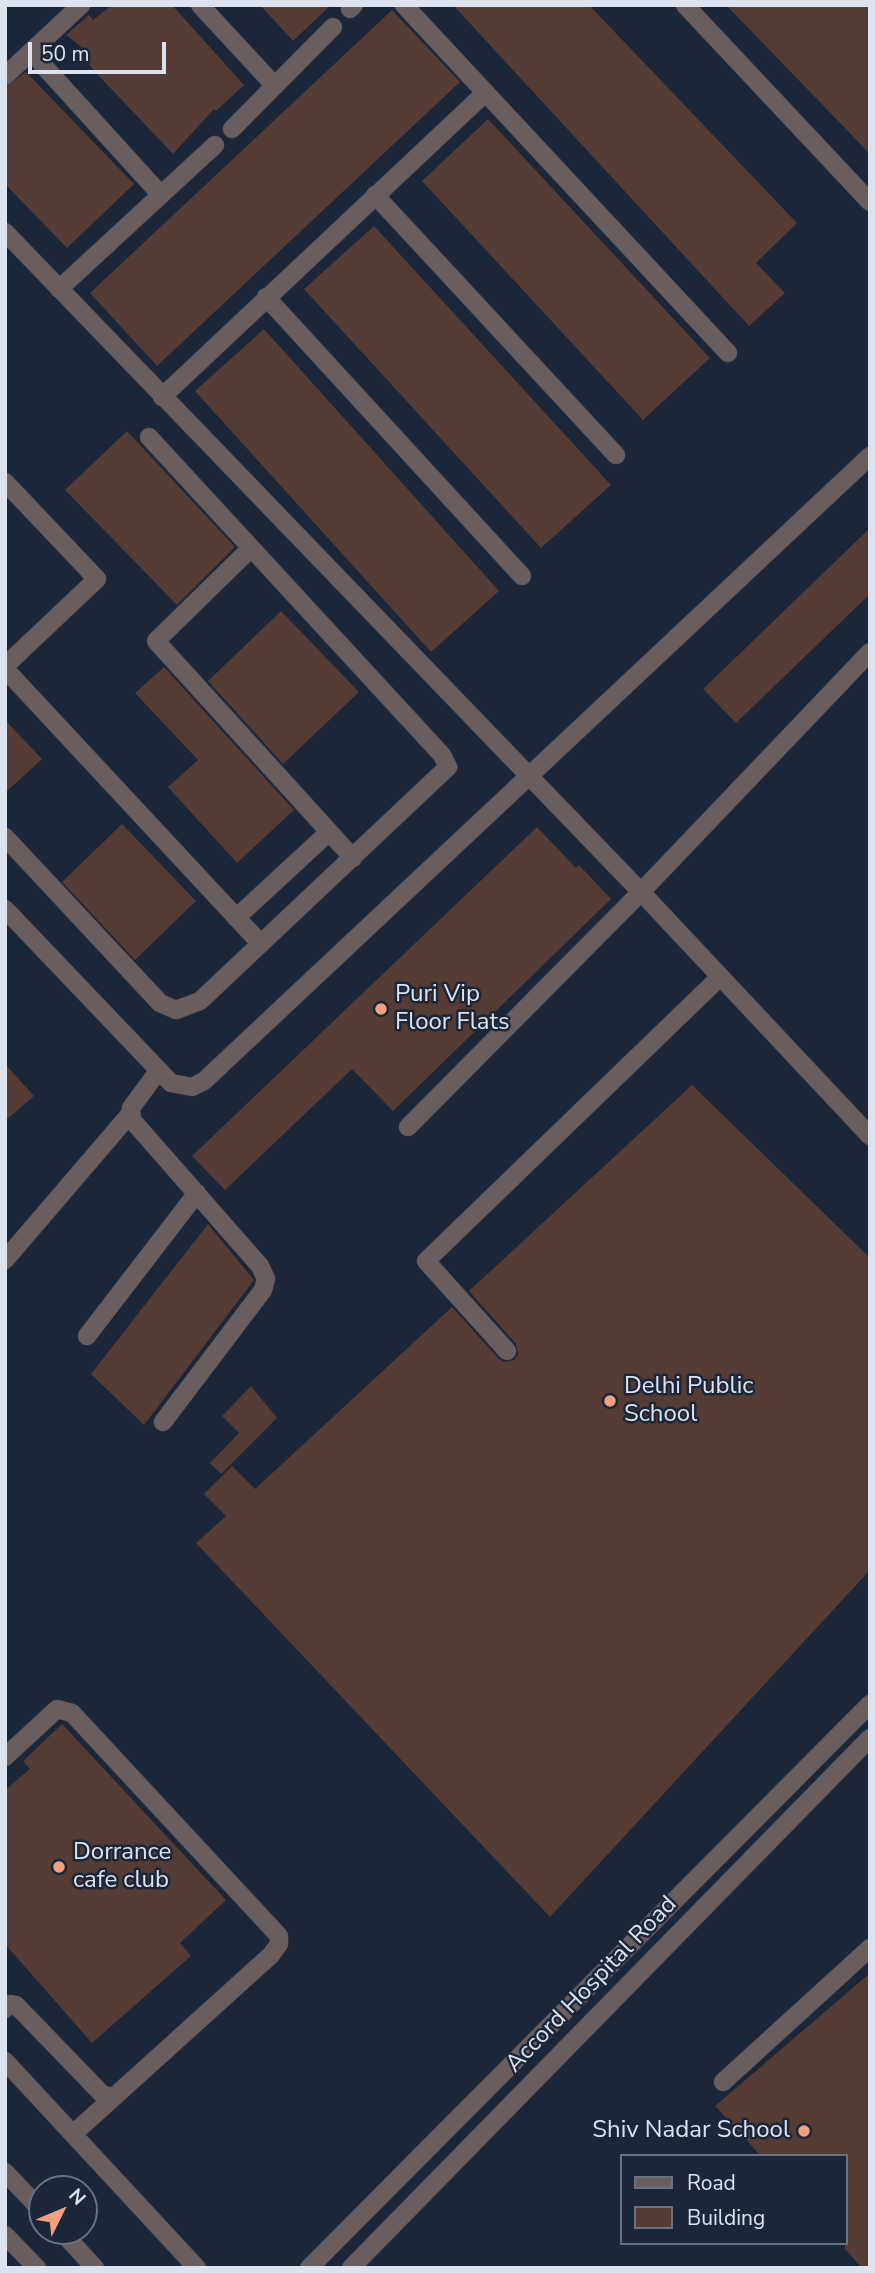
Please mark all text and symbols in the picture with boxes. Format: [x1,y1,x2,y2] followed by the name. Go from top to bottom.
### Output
[32,28,170,72] scale bar
[41,40,90,68] text: 50 m
[395,981,510,1037] place label: Puri Vip Floor Flats
[373,1001,389,1017] marker: Puri Vip Floor Flats
[624,1373,753,1429] place label: Delhi Public School
[602,1393,618,1409] marker: Delhi Public School
[73,1839,171,1895] place label: Dorrance cafe club
[51,1859,67,1875] marker: Dorrance cafe club
[500,1891,684,2079] street label: Accord Hospital Road
[592,2117,790,2145] place label: Shiv Nadar School
[796,2123,812,2139] marker: Shiv Nadar School
[620,2154,847,2245] legend
[687,2169,736,2197] text: Road
[28,2175,98,2245] north arrow
[63,2183,91,2211] text: N
[687,2204,765,2232] text: Building

